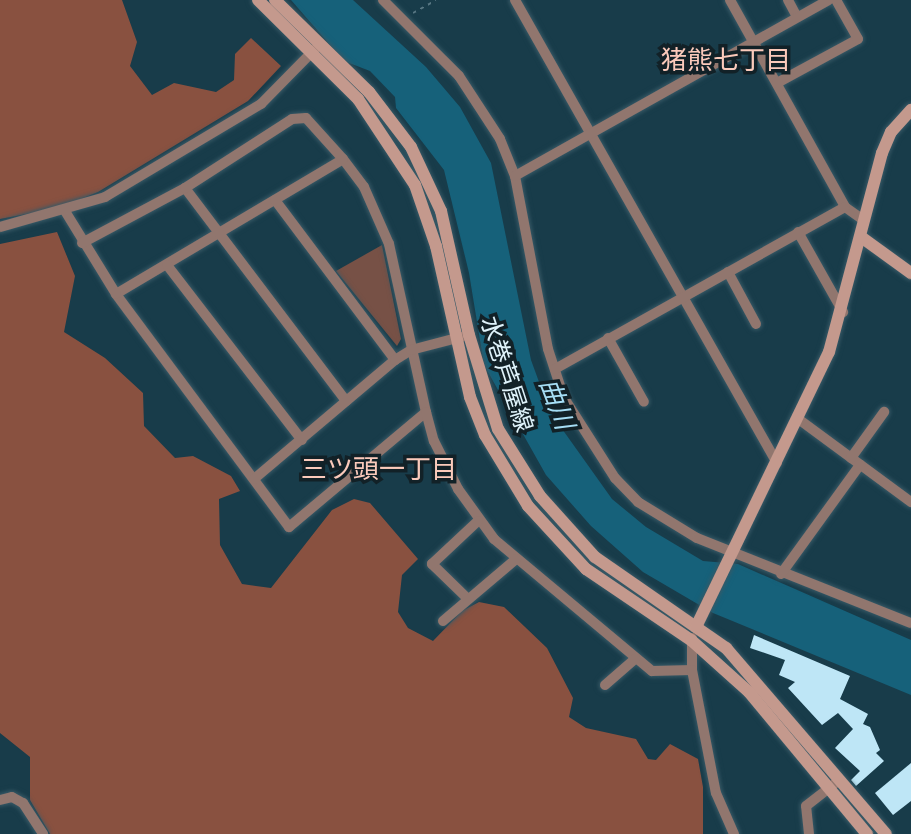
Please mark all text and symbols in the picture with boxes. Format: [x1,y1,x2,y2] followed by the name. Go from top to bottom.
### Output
[661,45,791,77] district label: 猪熊七丁目
[475,312,539,436] street label: 水巻芦屋線
[532,374,580,434] water label: 曲川
[301,454,457,486] district label: 三ツ頭一丁目

